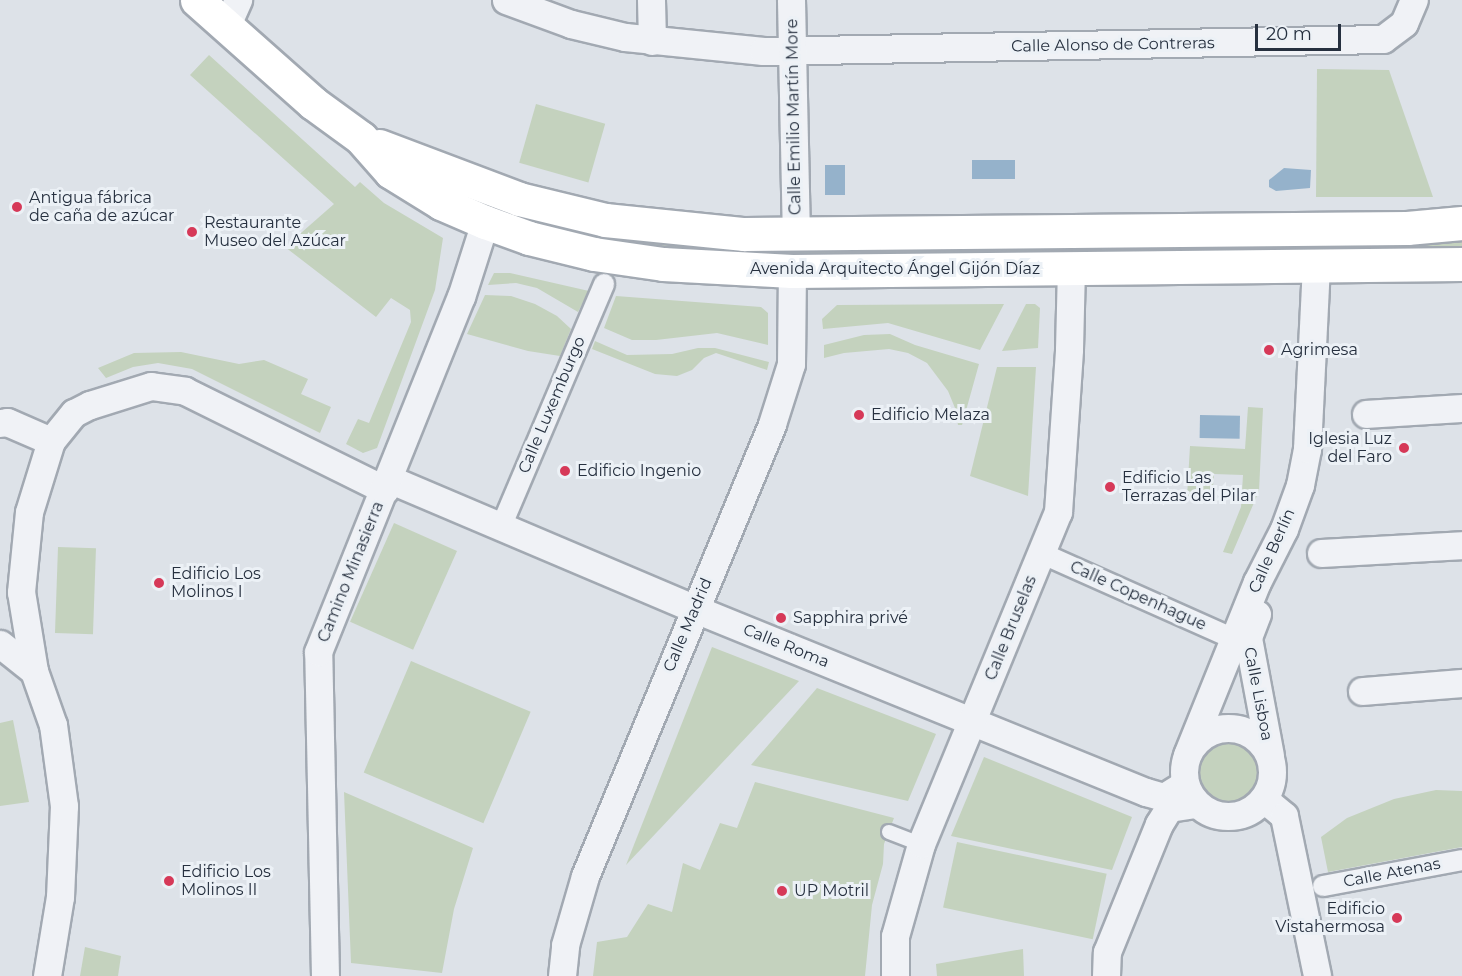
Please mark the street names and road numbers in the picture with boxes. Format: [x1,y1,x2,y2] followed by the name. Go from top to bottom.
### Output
[783,19,805,215] street label: Calle Emilio Martín More
[1011,34,1215,56] street label: Calle Alonso de Contreras
[750,259,1040,279] street label: Avenida Arquitecto Ángel Gijón Díaz
[514,334,590,476] street label: Calle Luxemburgo
[314,499,388,645] street label: Camino Minasierra
[1245,506,1299,596] street label: Calle Berlín
[1067,557,1209,635] street label: Calle Copenhague
[981,573,1041,683] street label: Calle Bruselas
[660,575,716,675] street label: Calle Madrid
[740,620,832,672] street label: Calle Roma
[1240,646,1276,742] street label: Calle Lisboa
[1342,854,1442,892] street label: Calle Atenas

